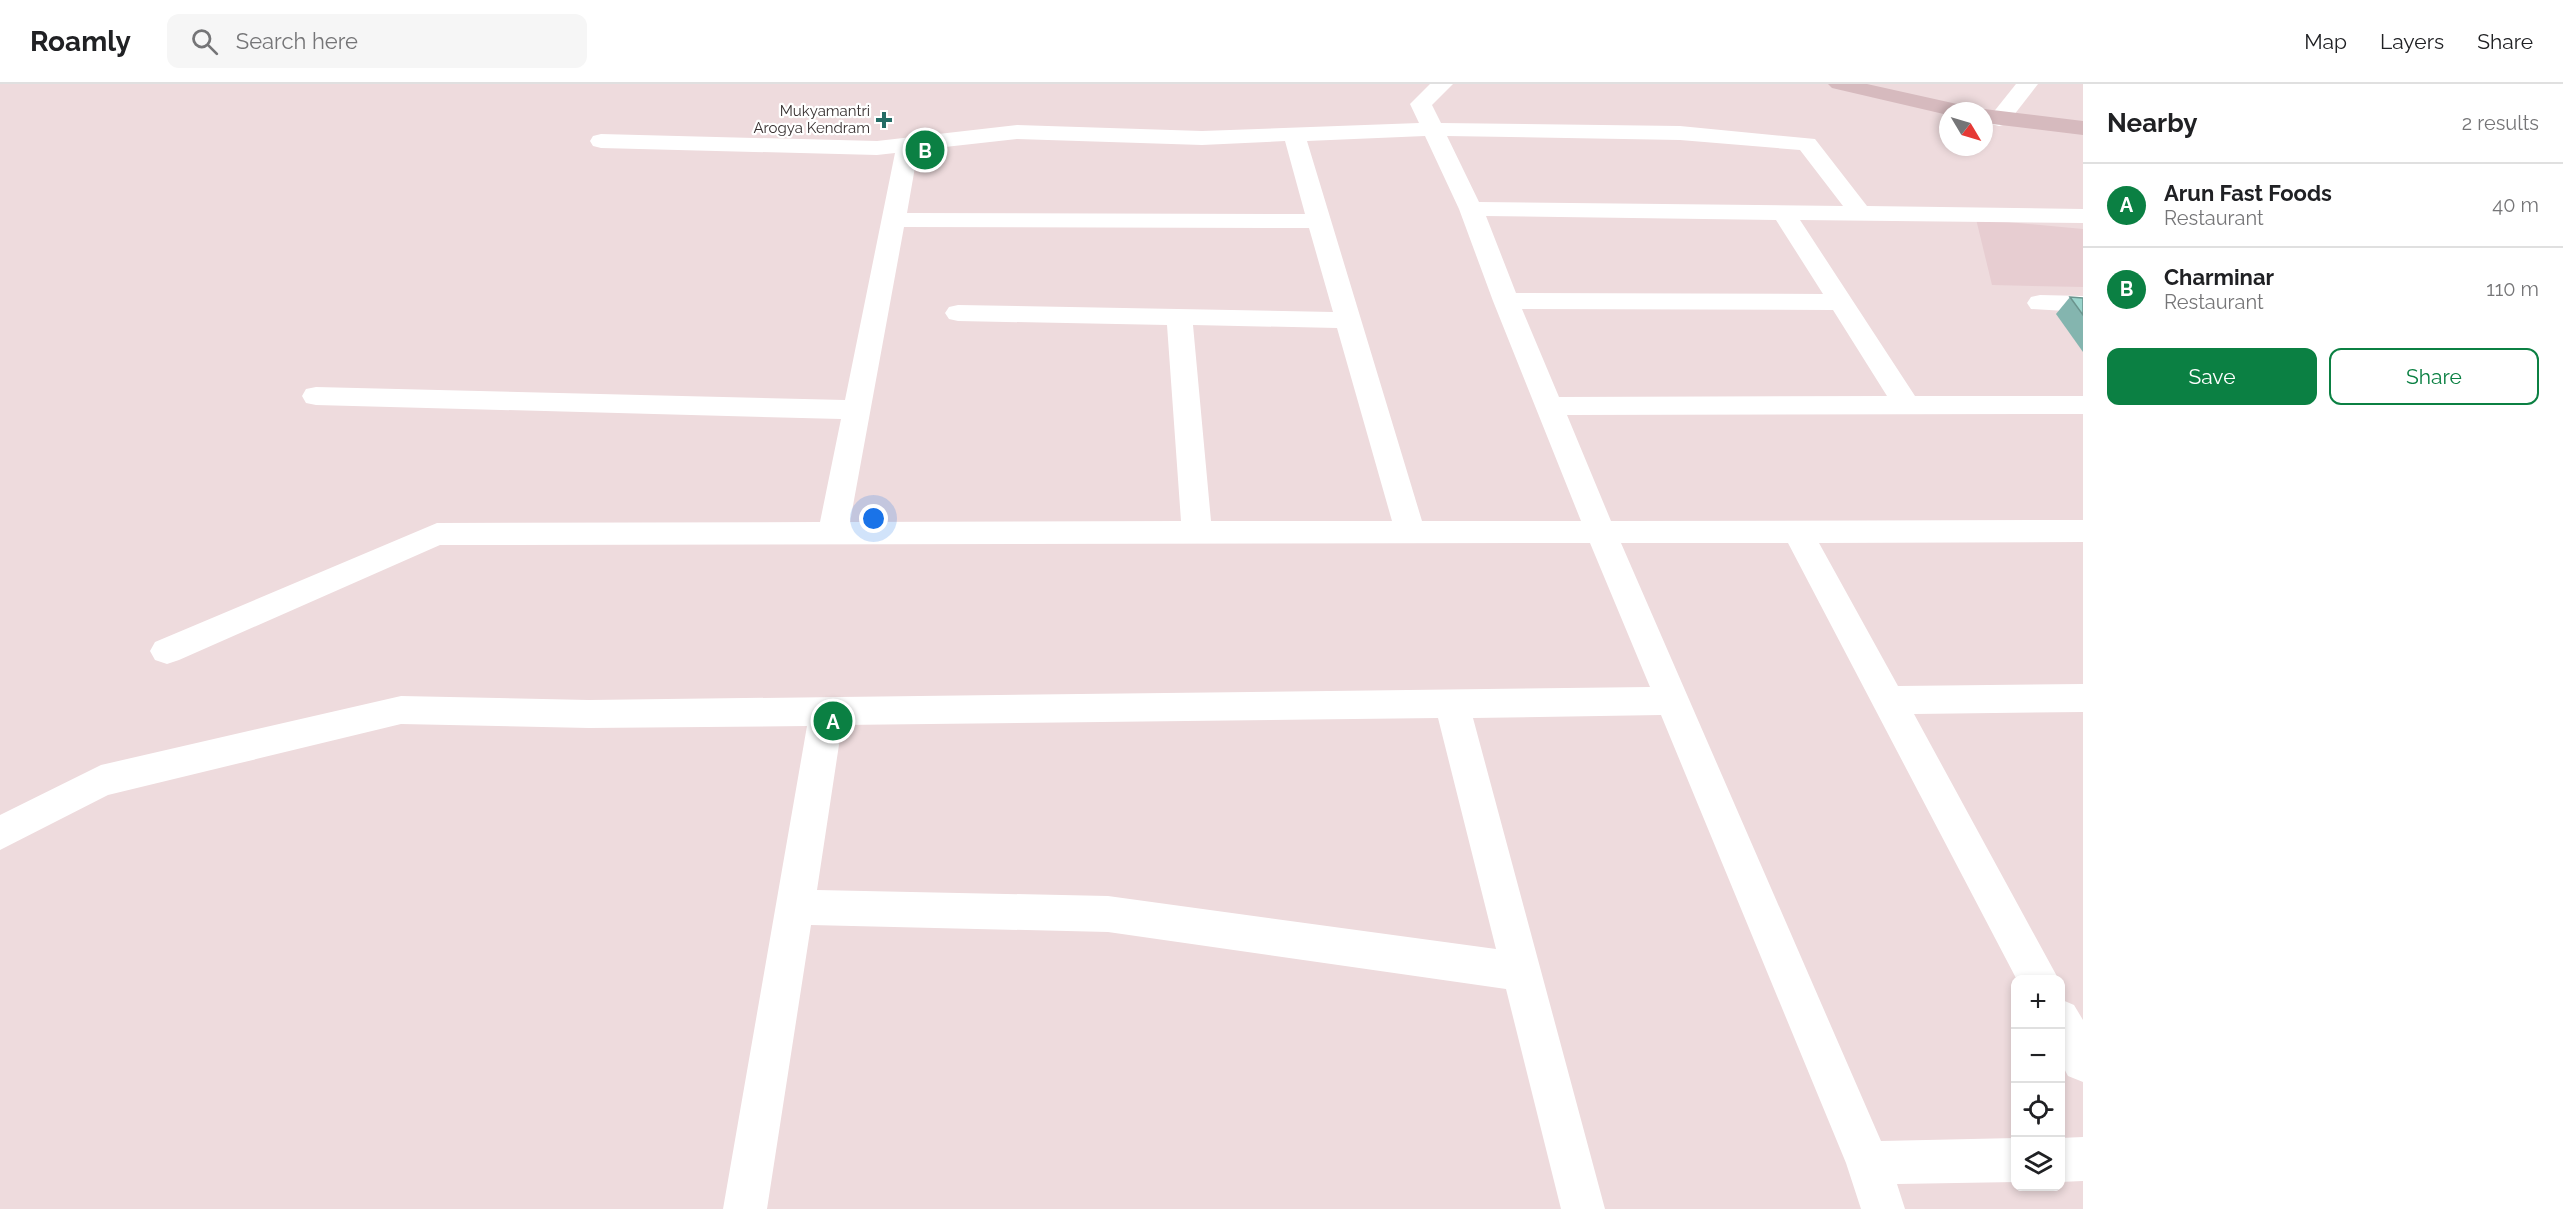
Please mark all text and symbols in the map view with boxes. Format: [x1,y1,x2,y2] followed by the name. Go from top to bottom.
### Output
[167,14,587,68] search box
[30,25,131,58] text: Roamly
[188,25,221,58] icon: search
[236,28,358,54] text: Search here
[2304,29,2347,54] text: Map
[2380,29,2444,54] text: Layers
[2477,29,2533,54] text: Share
[753,102,870,137] place label: Mukyamantri Arogya Kendram
[1939,102,1993,156] north arrow
[2107,108,2197,138] text: Nearby
[875,111,893,129] marker: Mukyamantri Arogya Kendram
[2462,111,2539,135] text: 2 results
[906,128,944,172] pin: B
[2164,180,2332,206] text: Arun Fast Foods
[2120,193,2133,217] text: A
[2492,193,2539,217] text: 40 m
[2164,206,2264,230] text: Restaurant
[2164,264,2274,290] text: Charminar
[2120,277,2133,301] text: B
[2486,277,2539,301] text: 110 m
[2164,290,2264,314] text: Restaurant
[2107,348,2317,405] button: Save
[2329,348,2539,405] button: Share
[859,504,888,533] your location
[814,698,852,744] pin: A
[2011,975,2065,1191] map controls
[2011,975,2065,1029] button: +
[2011,1029,2065,1083] button: −
[2011,1083,2065,1137] button: locate
[2011,1137,2065,1191] button: layers

